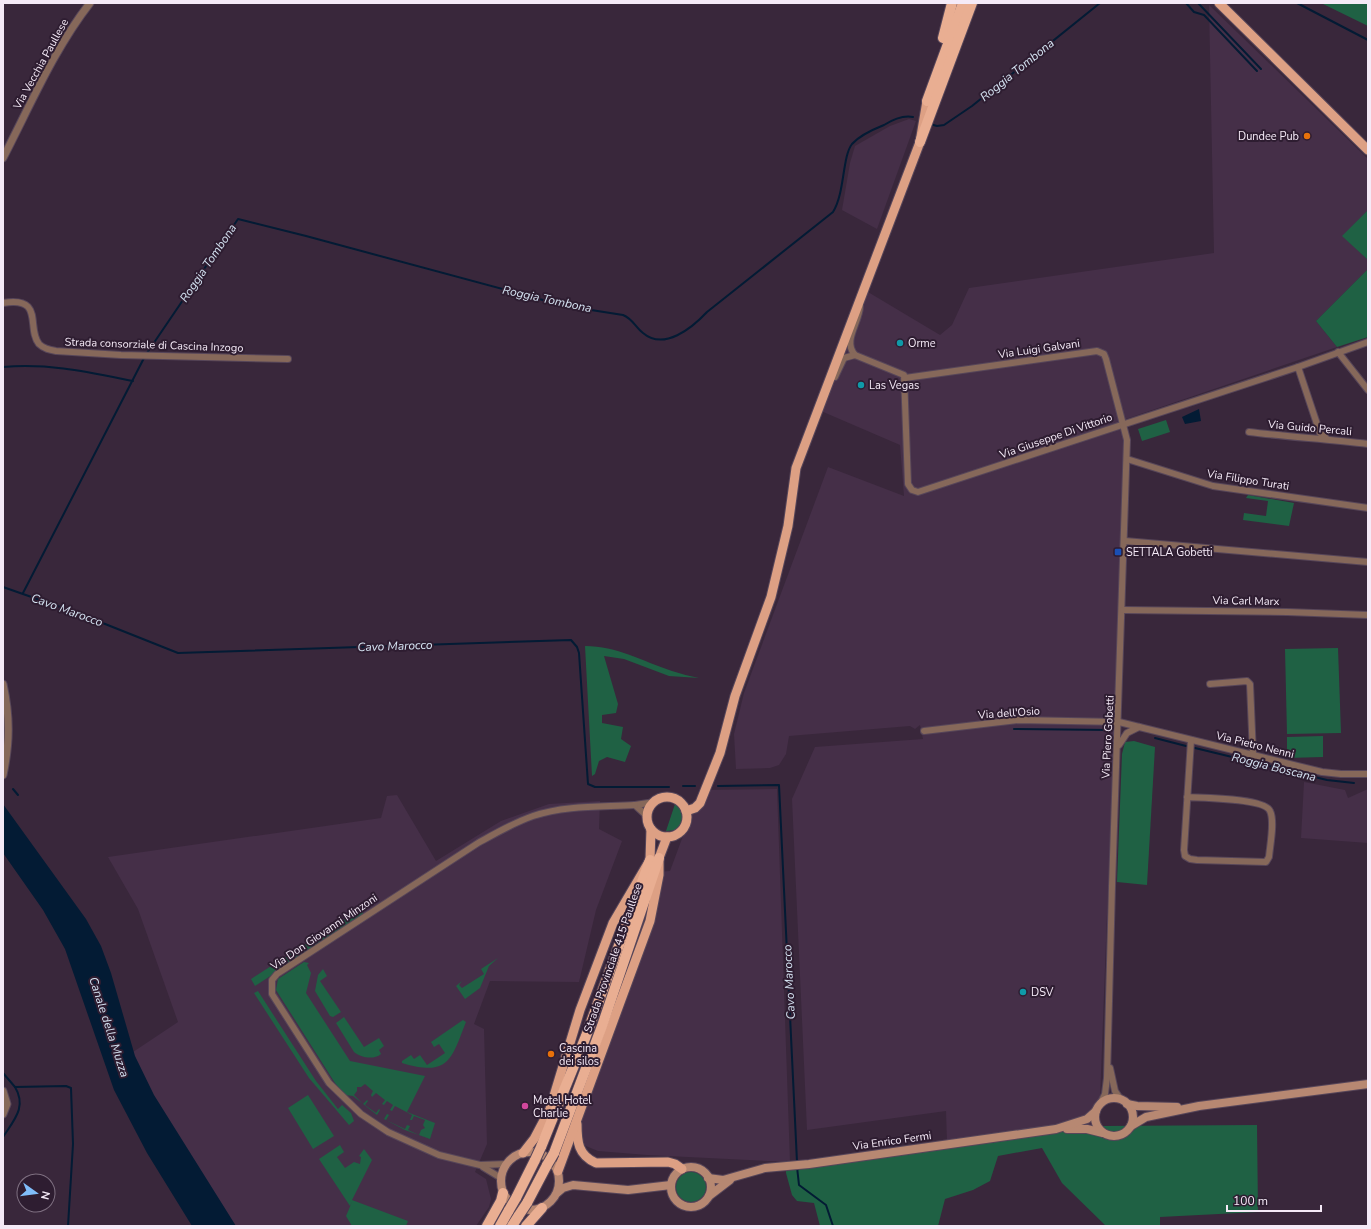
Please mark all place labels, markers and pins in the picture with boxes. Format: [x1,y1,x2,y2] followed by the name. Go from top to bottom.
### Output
[1238,129,1299,144] place label: Dundee Pub
[1302,131,1312,141] marker: Dundee Pub
[908,336,936,351] place label: Orme
[895,338,905,348] marker: Orme
[869,378,919,393] place label: Las Vegas
[856,380,866,390] marker: Las Vegas
[1126,545,1213,560] place label: SETTALA Gobetti
[1113,547,1123,557] marker: SETTALA Gobetti
[1031,985,1054,1000] place label: DSV
[1018,987,1028,997] marker: DSV
[559,1041,599,1069] place label: Cascina dei silos
[546,1049,556,1059] marker: Cascina dei silos
[533,1093,592,1121] place label: Motel Hotel Charlie
[520,1101,530,1111] marker: Motel Hotel Charlie

